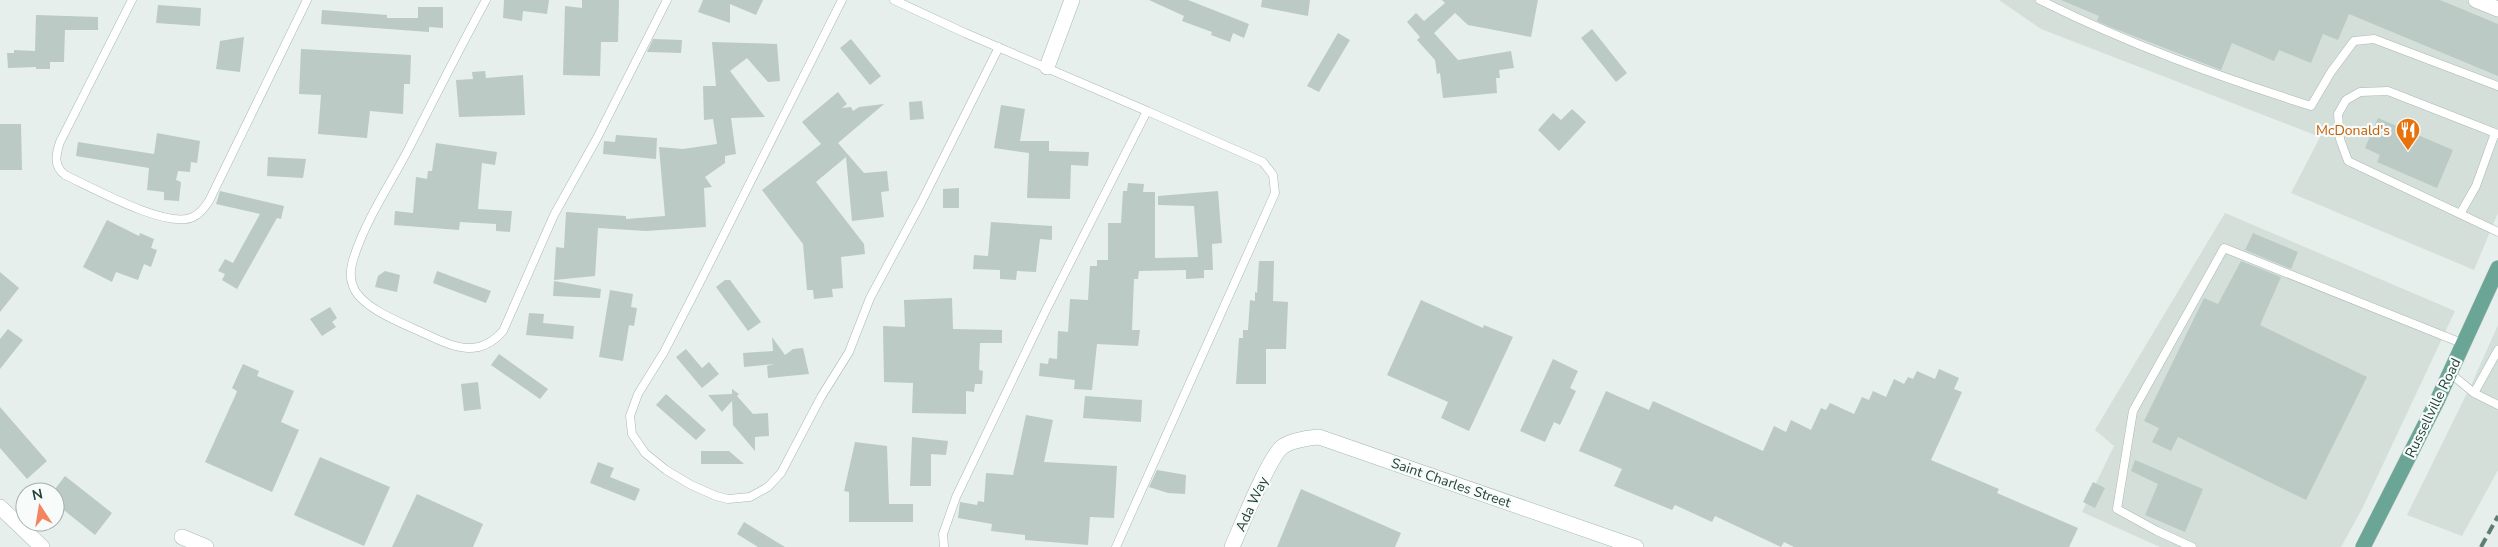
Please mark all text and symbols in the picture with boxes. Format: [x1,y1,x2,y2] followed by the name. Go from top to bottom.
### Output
[2395,117,2421,151] restaurant icon: McDonald's
[2316,121,2390,140] place label: McDonald's
[2401,355,2465,461] street label: Russellville Road
[1389,454,1514,512] street label: Saint Charles Street
[1231,473,1273,535] street label: Ada Way
[15,482,65,532] north arrow
[30,484,45,505] text: N

